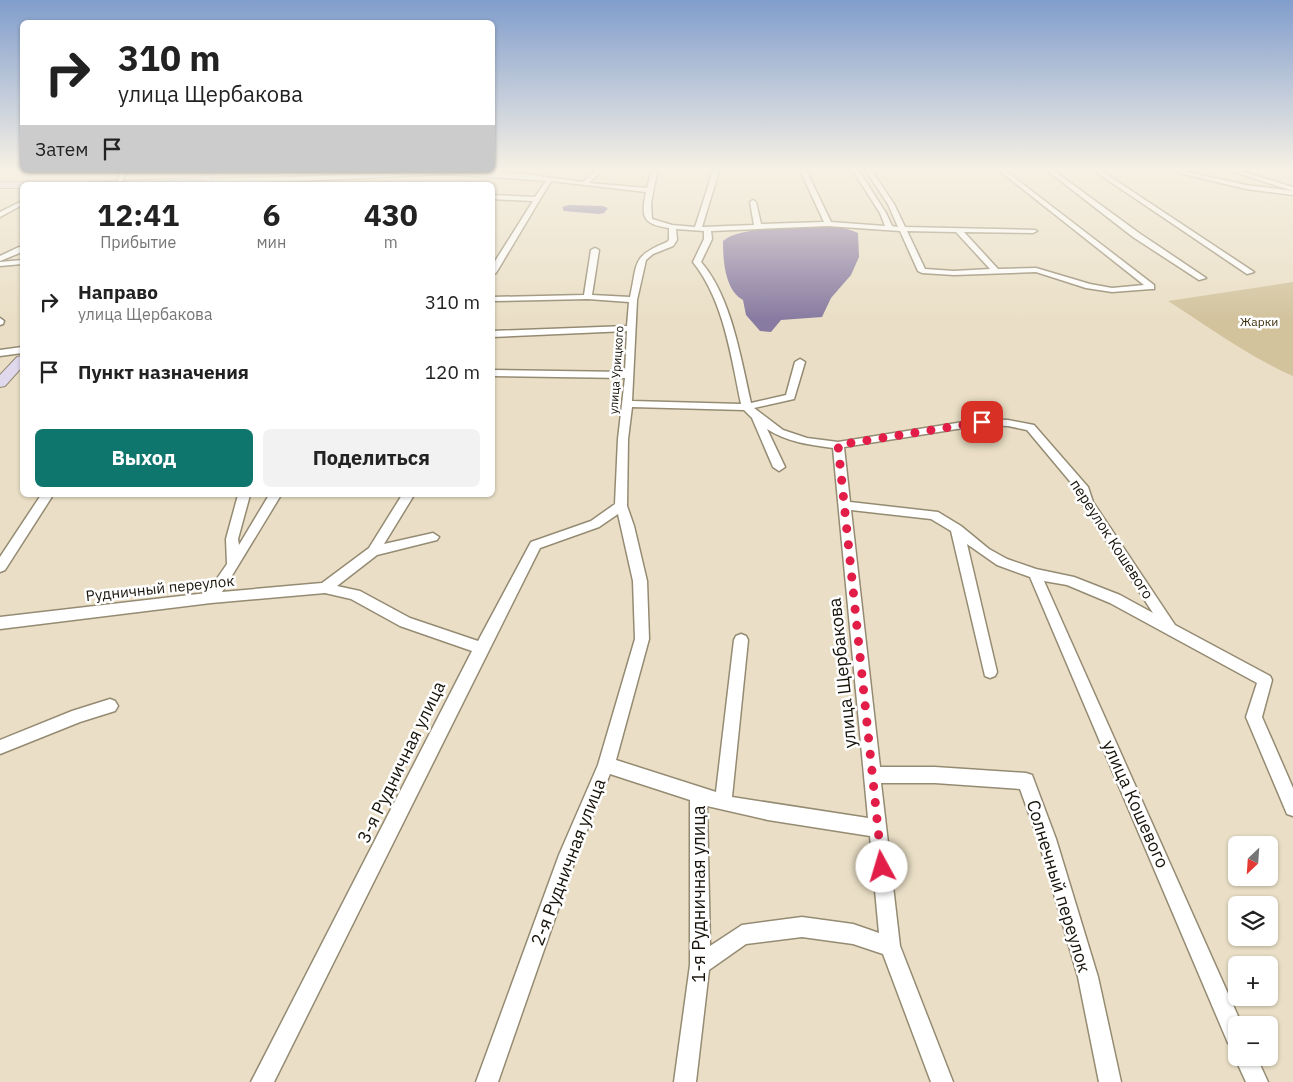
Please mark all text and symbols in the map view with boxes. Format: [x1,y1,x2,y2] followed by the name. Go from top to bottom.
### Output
[118,35,221,81] text: 310 m
[35,40,100,105] icon: right
[118,79,303,108] text: улица Щербакова
[98,135,126,163] icon: arrive
[35,137,88,161] text: Затем
[97,195,179,234] text: 12:41
[262,195,280,234] text: 6
[364,195,418,234] text: 430
[100,232,176,252] text: Прибытие
[256,232,286,252] text: мин
[384,232,398,252] text: m
[78,280,158,304] text: Направо
[35,288,63,316] icon: right
[425,290,480,314] text: 310 m
[78,304,213,324] text: улица Щербакова
[1240,314,1278,329] park label: Жарки
[605,325,627,415] street label: улица Урицкого
[35,358,63,386] icon: arrive
[78,360,249,384] text: Пункт назначения
[425,360,480,384] text: 120 m
[961,401,1003,443] pin
[968,408,996,436] icon: arrive
[35,429,253,487] button: Выход
[263,429,480,487] button: Поделиться
[1066,475,1158,603] street label: переулок Кошевого
[85,571,235,605] street label: Рудничный переулок
[823,596,861,749] street label: улица Щербакова
[352,677,450,847] street label: 3-я Рудничная улица
[1098,736,1174,872] street label: улица Кошевого
[526,775,611,949] street label: 2-я Рудничная улица
[1022,797,1096,975] street label: Солнечный переулок
[687,805,710,983] street label: 1-я Рудничная улица
[1228,836,1278,886] north arrow
[1228,836,1278,1066] map controls
[855,840,907,892] position arrow
[1228,896,1278,946] button: layers
[1228,956,1278,1006] button: +
[1228,1016,1278,1066] button: −

